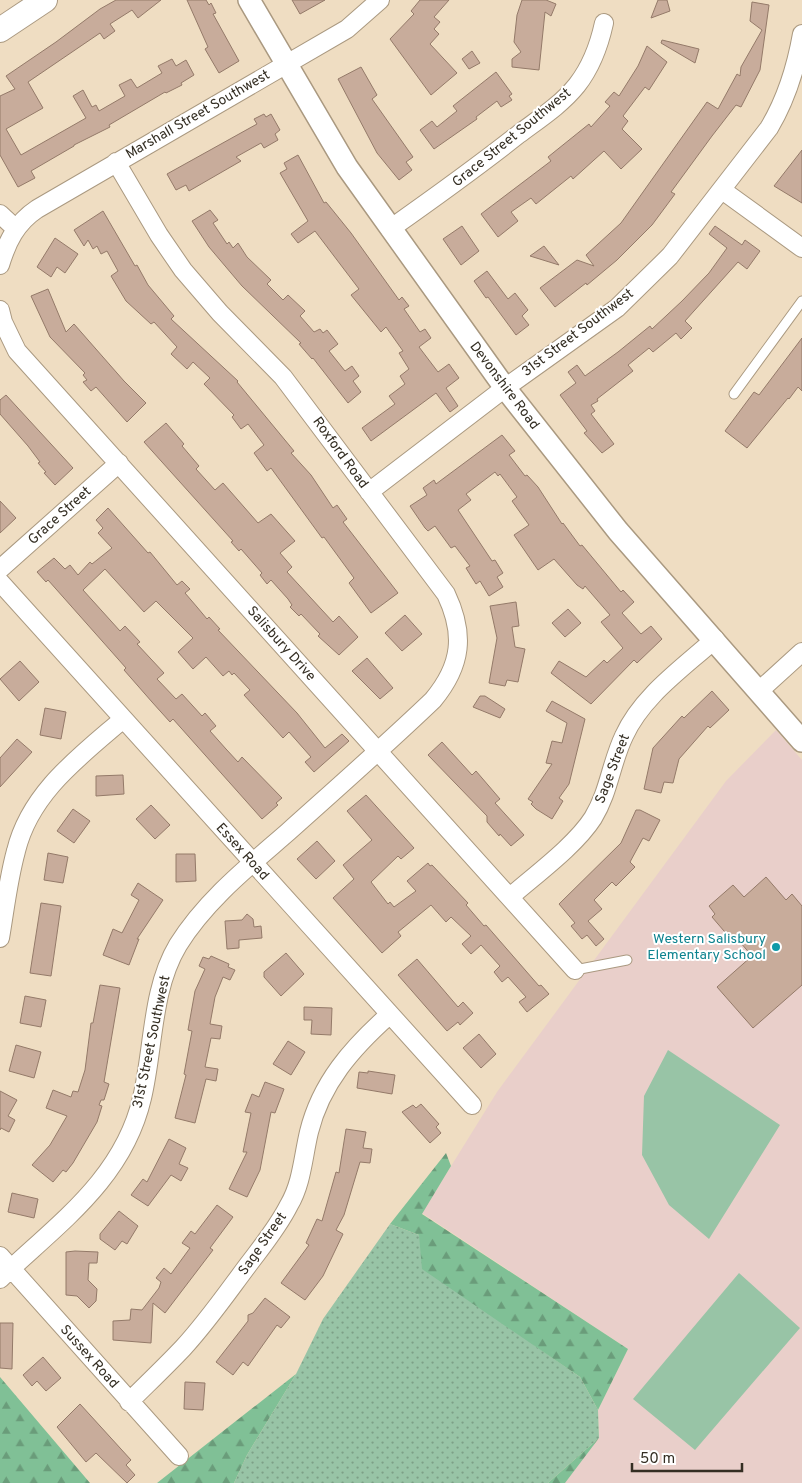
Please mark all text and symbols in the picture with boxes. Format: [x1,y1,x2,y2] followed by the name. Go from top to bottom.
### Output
[123,67,273,163] street label: Marshall Street Southwest
[449,85,575,191] street label: Grace Street Southwest
[519,285,637,381] street label: 31st Street Southwest
[465,339,543,433] street label: Devonshire Road
[308,414,372,492] street label: Roxford Road
[25,483,95,549] street label: Grace Street
[243,603,319,685] street label: Salisbury Drive
[592,732,634,806] street label: Sage Street
[212,820,272,884] street label: Essex Road
[647,931,766,964] place label: Western Salisbury Elementary School
[770,941,782,953] marker: Western Salisbury Elementary School
[130,974,174,1110] street label: 31st Street Southwest
[235,1209,291,1279] street label: Sage Street
[56,1322,122,1392] street label: Sussex Road
[632,1440,742,1472] scale bar
[640,1450,675,1469] text: 50 m

